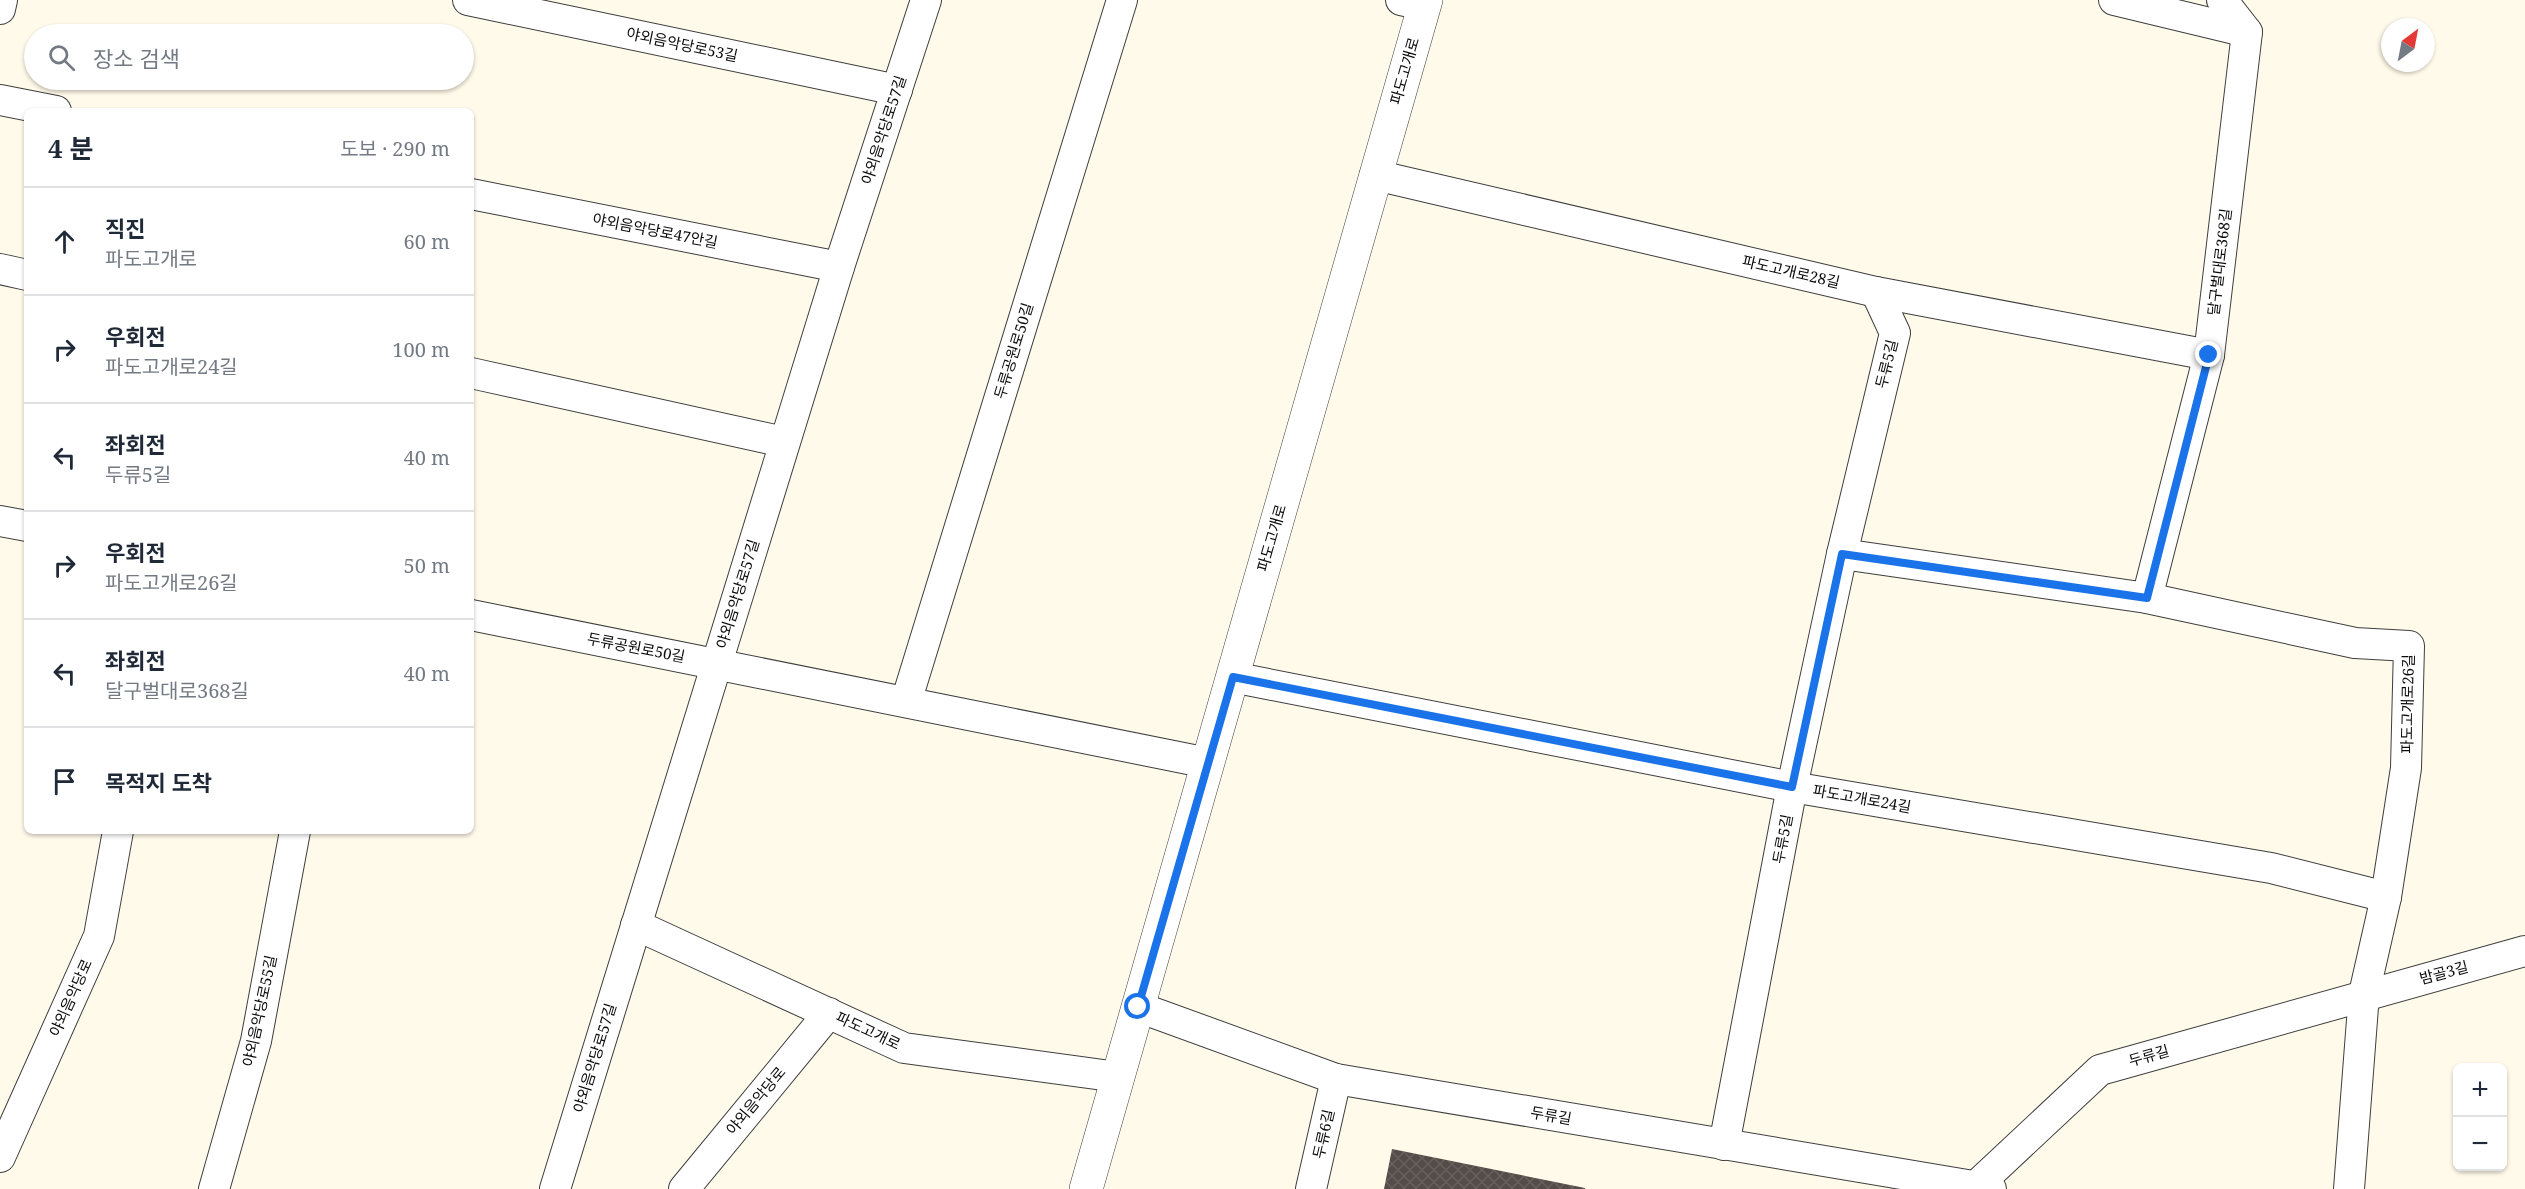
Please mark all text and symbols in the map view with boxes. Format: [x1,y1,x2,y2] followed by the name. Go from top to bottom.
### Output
[2381,18,2435,72] north arrow
[625,22,740,66] street label: 야외음악당로53길
[24,24,474,90] search box
[1385,35,1423,107] street label: 파도고개로
[45,41,78,74] icon: search
[93,43,180,73] text: 장소 검색
[856,73,910,187] street label: 야외음악당로57길
[48,130,93,166] text: 4 분
[340,135,450,162] text: 도보 · 290 m
[2203,207,2236,317] street label: 달구벌대로368길
[591,208,720,252] street label: 야외음악당로47안길
[105,213,145,243] text: 직진
[48,225,81,258] icon: ahead
[404,228,450,255] text: 60 m
[105,245,197,272] text: 파도고개로
[1740,250,1842,292] street label: 파도고개로28길
[989,300,1037,401] street label: 두류공원로50길
[105,321,166,351] text: 우회전
[48,333,81,366] icon: right
[392,336,450,363] text: 100 m
[1870,337,1902,390] street label: 두류5길
[2195,341,2221,367] route end
[105,353,238,380] text: 파도고개로24길
[105,429,166,459] text: 좌회전
[48,441,81,474] icon: left
[404,444,450,471] text: 40 m
[105,461,171,488] text: 두류5길
[1252,502,1290,574] street label: 파도고개로
[105,537,166,567] text: 우회전
[711,537,763,651] street label: 야외음악당로57길
[48,549,81,582] icon: right
[404,552,450,579] text: 50 m
[105,569,238,596] text: 파도고개로26길
[585,628,687,666] street label: 두류공원로50길
[105,645,166,675] text: 좌회전
[2396,654,2418,754] street label: 파도고개로26길
[48,657,81,690] icon: left
[404,660,450,687] text: 40 m
[105,677,249,704] text: 달구벌대로368길
[48,765,81,798] icon: arrive
[105,767,212,797] text: 목적지 도착
[1811,780,1913,817] street label: 파도고개로24길
[1767,812,1797,865] street label: 두류5길
[237,953,281,1068] street label: 야외음악당로55길
[44,956,96,1039] street label: 야외음악당로
[2417,956,2470,988] street label: 밤골3길
[1124,993,1150,1019] route start
[568,1001,620,1115] street label: 야외음악당로57길
[833,1006,904,1054] street label: 파도고개로
[2126,1040,2171,1070] street label: 두류길
[721,1062,790,1139] street label: 야외음악당로
[2453,1063,2507,1171] map controls
[2453,1063,2507,1117] button: +
[1529,1102,1573,1128] street label: 두류길
[1308,1107,1338,1160] street label: 두류6길
[2453,1117,2507,1171] button: −

